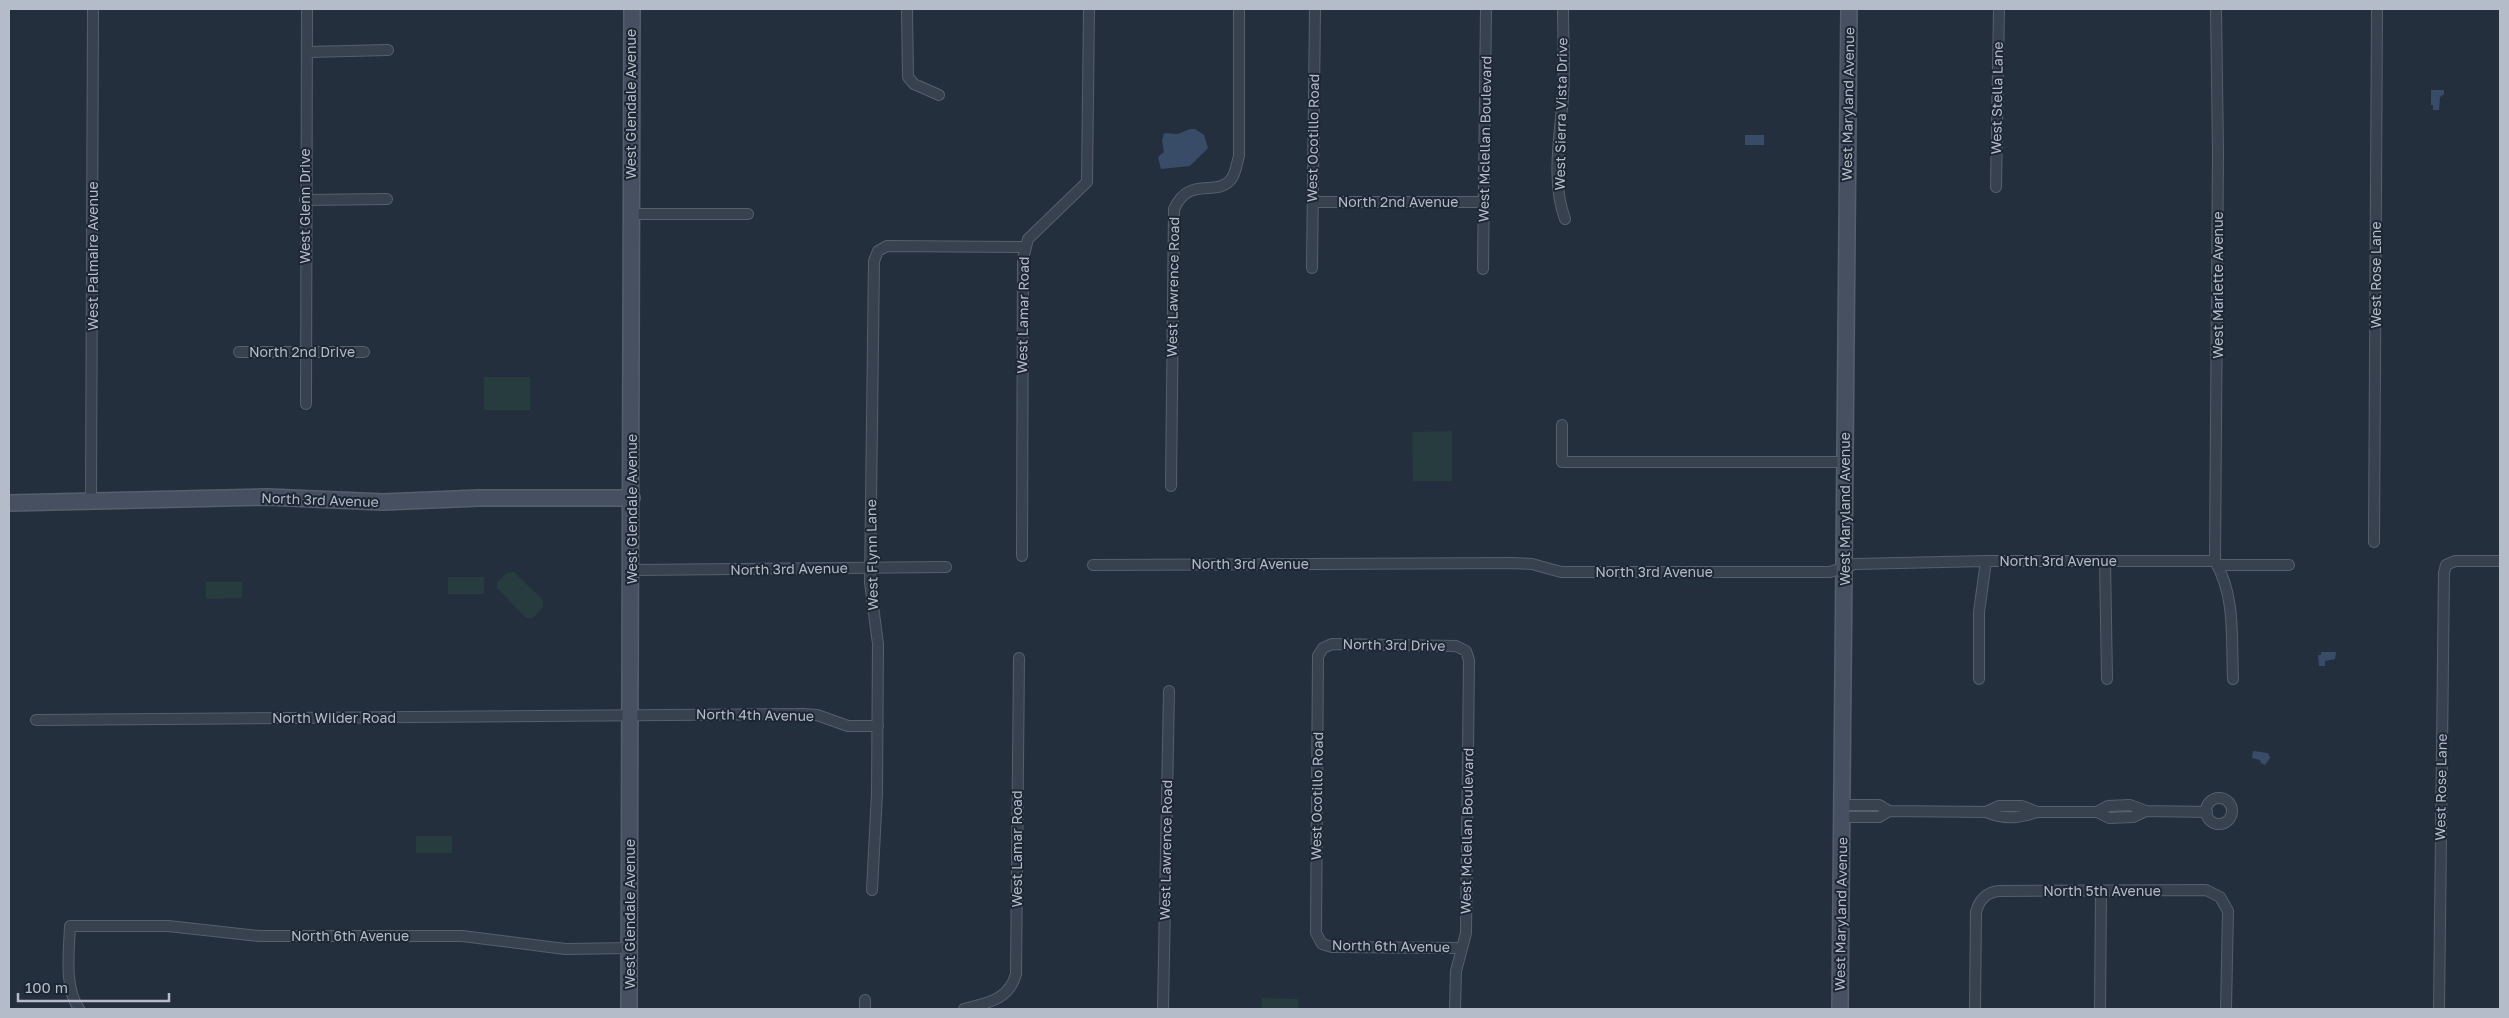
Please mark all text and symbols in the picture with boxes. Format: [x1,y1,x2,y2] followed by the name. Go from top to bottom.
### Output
[1838,27,1857,181] street label: West Maryland Avenue
[622,29,639,179] street label: West Glendale Avenue
[1551,37,1570,191] street label: West Sierra Vista Drive
[1987,41,2006,155] street label: West Stella Lane
[1475,56,1494,222] street label: West Mclellan Boulevard
[1303,74,1322,202] street label: West Ocotillo Road
[296,148,313,264] street label: West Glenn Drive
[84,181,101,331] street label: West Palmaire Avenue
[1338,193,1458,210] street label: North 2nd Avenue
[2209,211,2226,359] street label: West Marlette Avenue
[1163,217,1182,357] street label: West Lawrence Road
[2367,221,2384,329] street label: West Rose Lane
[1013,256,1032,374] street label: West Lamar Road
[249,343,355,360] street label: North 2nd Drive
[1836,432,1853,586] street label: West Maryland Avenue
[623,434,640,584] street label: West Glendale Avenue
[261,489,379,510] street label: North 3rd Avenue
[862,499,881,611] street label: West Flynn Lane
[1999,552,2117,569] street label: North 3rd Avenue
[1191,555,1309,572] street label: North 3rd Avenue
[730,559,848,578] street label: North 3rd Avenue
[1595,563,1713,580] street label: North 3rd Avenue
[1342,635,1446,654] street label: North 3rd Drive
[696,705,814,724] street label: North 4th Avenue
[272,709,396,726] street label: North Wilder Road
[1307,732,1326,860] street label: West Ocotillo Road
[2431,733,2450,841] street label: West Rose Lane
[1457,748,1476,914] street label: West Mclellan Boulevard
[1156,780,1175,920] street label: West Lawrence Road
[1008,790,1025,908] street label: West Lamar Road
[1831,837,1850,991] street label: West Maryland Avenue
[621,839,638,989] street label: West Glendale Avenue
[2043,882,2161,899] street label: North 5th Avenue
[291,927,409,944] street label: North 6th Avenue
[1332,936,1450,955] street label: North 6th Avenue
[18,970,169,1002] scale bar
[25,978,68,996] text: 100 m

